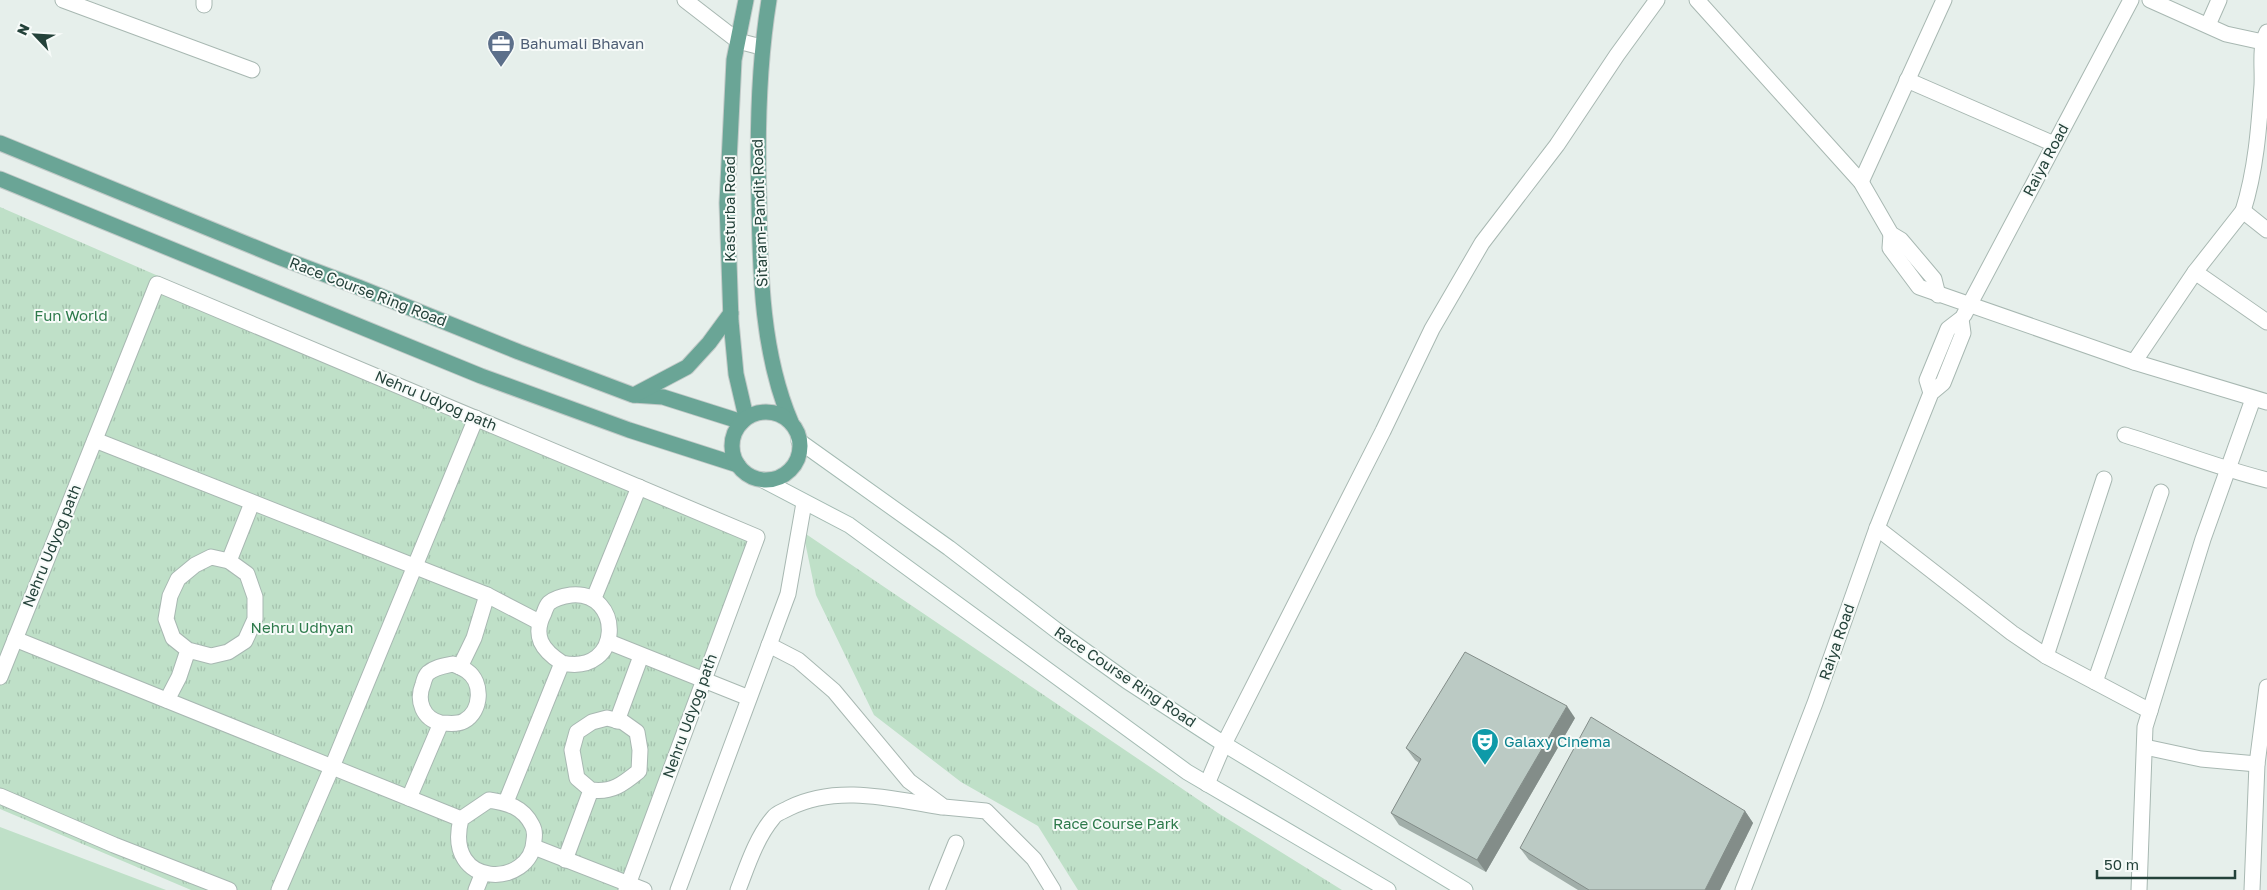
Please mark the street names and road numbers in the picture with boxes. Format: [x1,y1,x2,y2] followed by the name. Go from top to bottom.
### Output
[2019,120,2072,199] street label: Raiya Road
[747,139,771,287] street label: Sitaram-Pandit Road
[720,156,738,262] street label: Kasturba Road
[287,253,449,329] street label: Race Course Ring Road
[373,366,500,434] street label: Nehru Udyog path
[18,482,84,610] street label: Nehru Udyog path
[1815,601,1858,682] street label: Raiya Road
[1051,622,1200,730] street label: Race Course Ring Road
[658,651,720,780] street label: Nehru Udyog path

